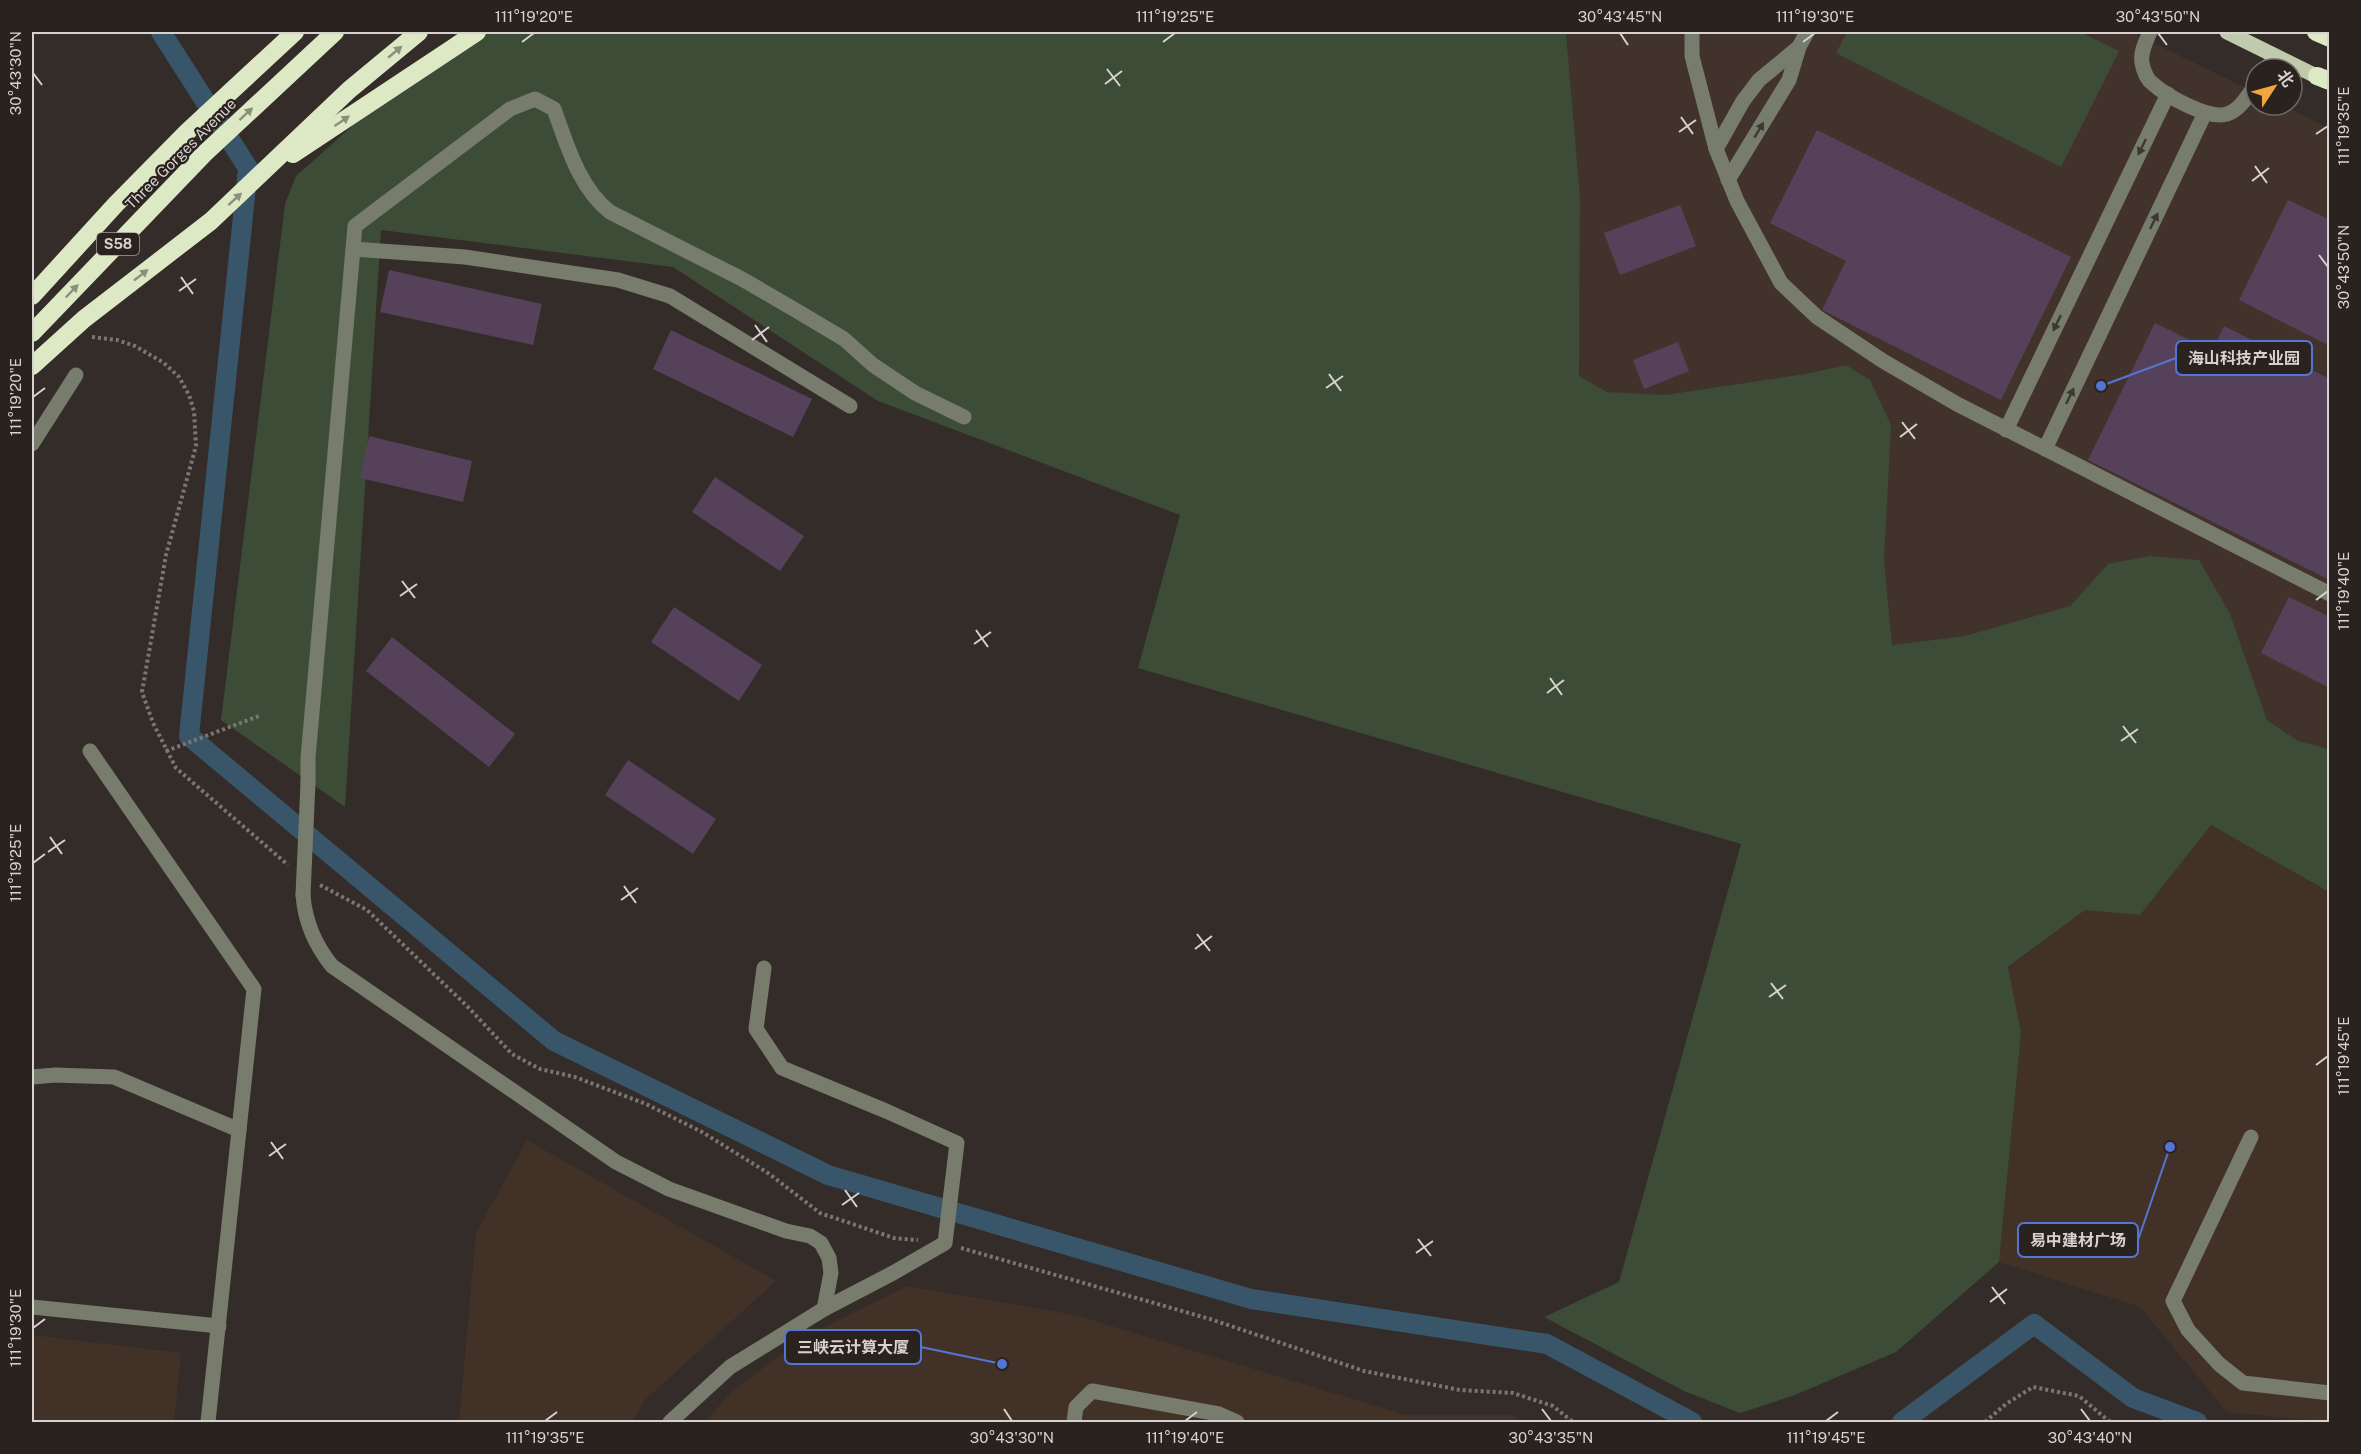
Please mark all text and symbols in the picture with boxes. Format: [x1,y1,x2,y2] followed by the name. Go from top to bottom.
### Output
[495,8,573,25] text: 111°19'20"E
[1136,8,1214,25] text: 111°19'25"E
[1578,8,1662,25] text: 30°43'45"N
[1776,8,1854,25] text: 111°19'30"E
[2116,8,2200,25] text: 30°43'50"N
[7,31,24,115] text: 30°43'30"N
[387,46,402,59] one-way arrow
[2244,57,2304,117] north arrow
[2273,66,2298,91] text: 北
[2335,86,2352,166] text: 111°19'35"E
[122,95,239,212] street label: Three Gorges Avenue
[239,107,254,121] one-way arrow
[334,115,350,127] one-way arrow
[1753,122,1764,138] one-way arrow
[2138,139,2147,156] one-way arrow
[227,193,242,206] one-way arrow
[2150,212,2159,229] one-way arrow
[2335,225,2352,309] text: 30°43'50"N
[97,233,139,255] road number: S58
[134,269,149,281] one-way arrow
[65,284,78,299] one-way arrow
[2053,314,2062,331] one-way arrow
[2176,341,2312,375] callout: 海山科技产业园
[2188,349,2300,368] text: 海山科技产业园
[7,358,24,436] text: 111°19'20"E
[2065,388,2074,405] one-way arrow
[2335,552,2352,630] text: 111°19'40"E
[7,824,24,902] text: 111°19'25"E
[2335,1016,2352,1096] text: 111°19'45"E
[2018,1223,2138,1257] callout: 易中建材广场
[2030,1231,2126,1250] text: 易中建材广场
[7,1289,24,1367] text: 111°19'30"E
[785,1330,921,1364] callout: 三峡云计算大厦
[797,1338,909,1357] text: 三峡云计算大厦
[505,1429,585,1446] text: 111°19'35"E
[970,1429,1054,1446] text: 30°43'30"N
[1146,1429,1224,1446] text: 111°19'40"E
[1509,1429,1593,1446] text: 30°43'35"N
[1786,1429,1866,1446] text: 111°19'45"E
[2048,1429,2132,1446] text: 30°43'40"N

